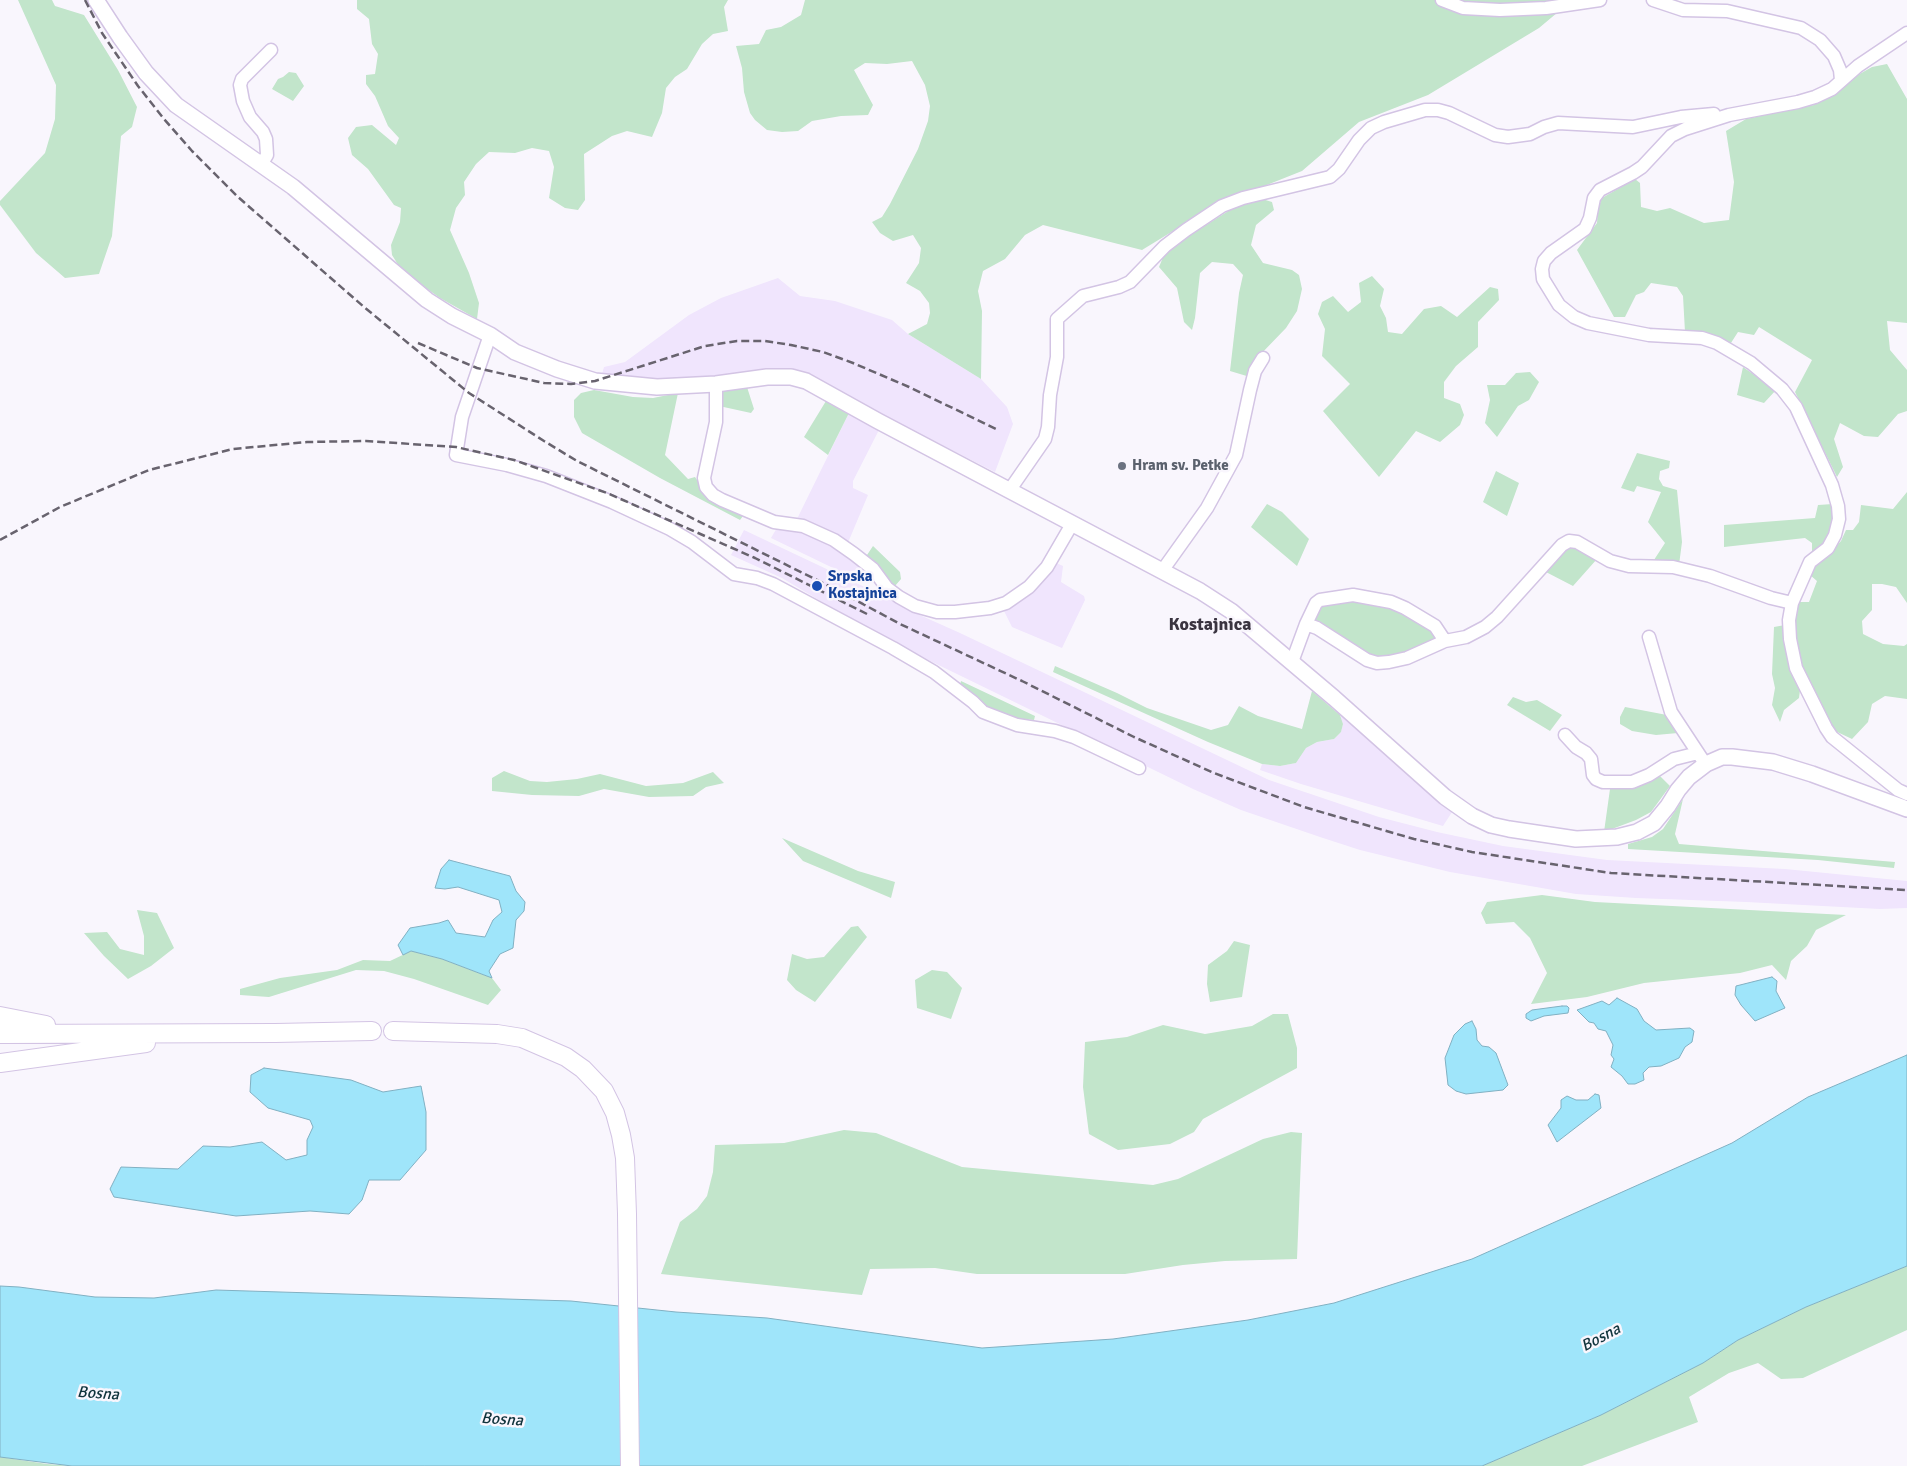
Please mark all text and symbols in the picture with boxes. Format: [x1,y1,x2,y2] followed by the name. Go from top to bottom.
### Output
[1132,457,1229,475] place label: Hram sv. Petke
[1116,460,1128,472] marker: Hram sv. Petke
[828,568,897,603] place label: Srpska Kostajnica
[810,579,824,593] marker: Srpska Kostajnica
[1169,614,1251,636] district label: Kostajnica
[1578,1320,1624,1356] water label: Bosna
[76,1383,120,1405] water label: Bosna
[480,1409,524,1431] water label: Bosna

